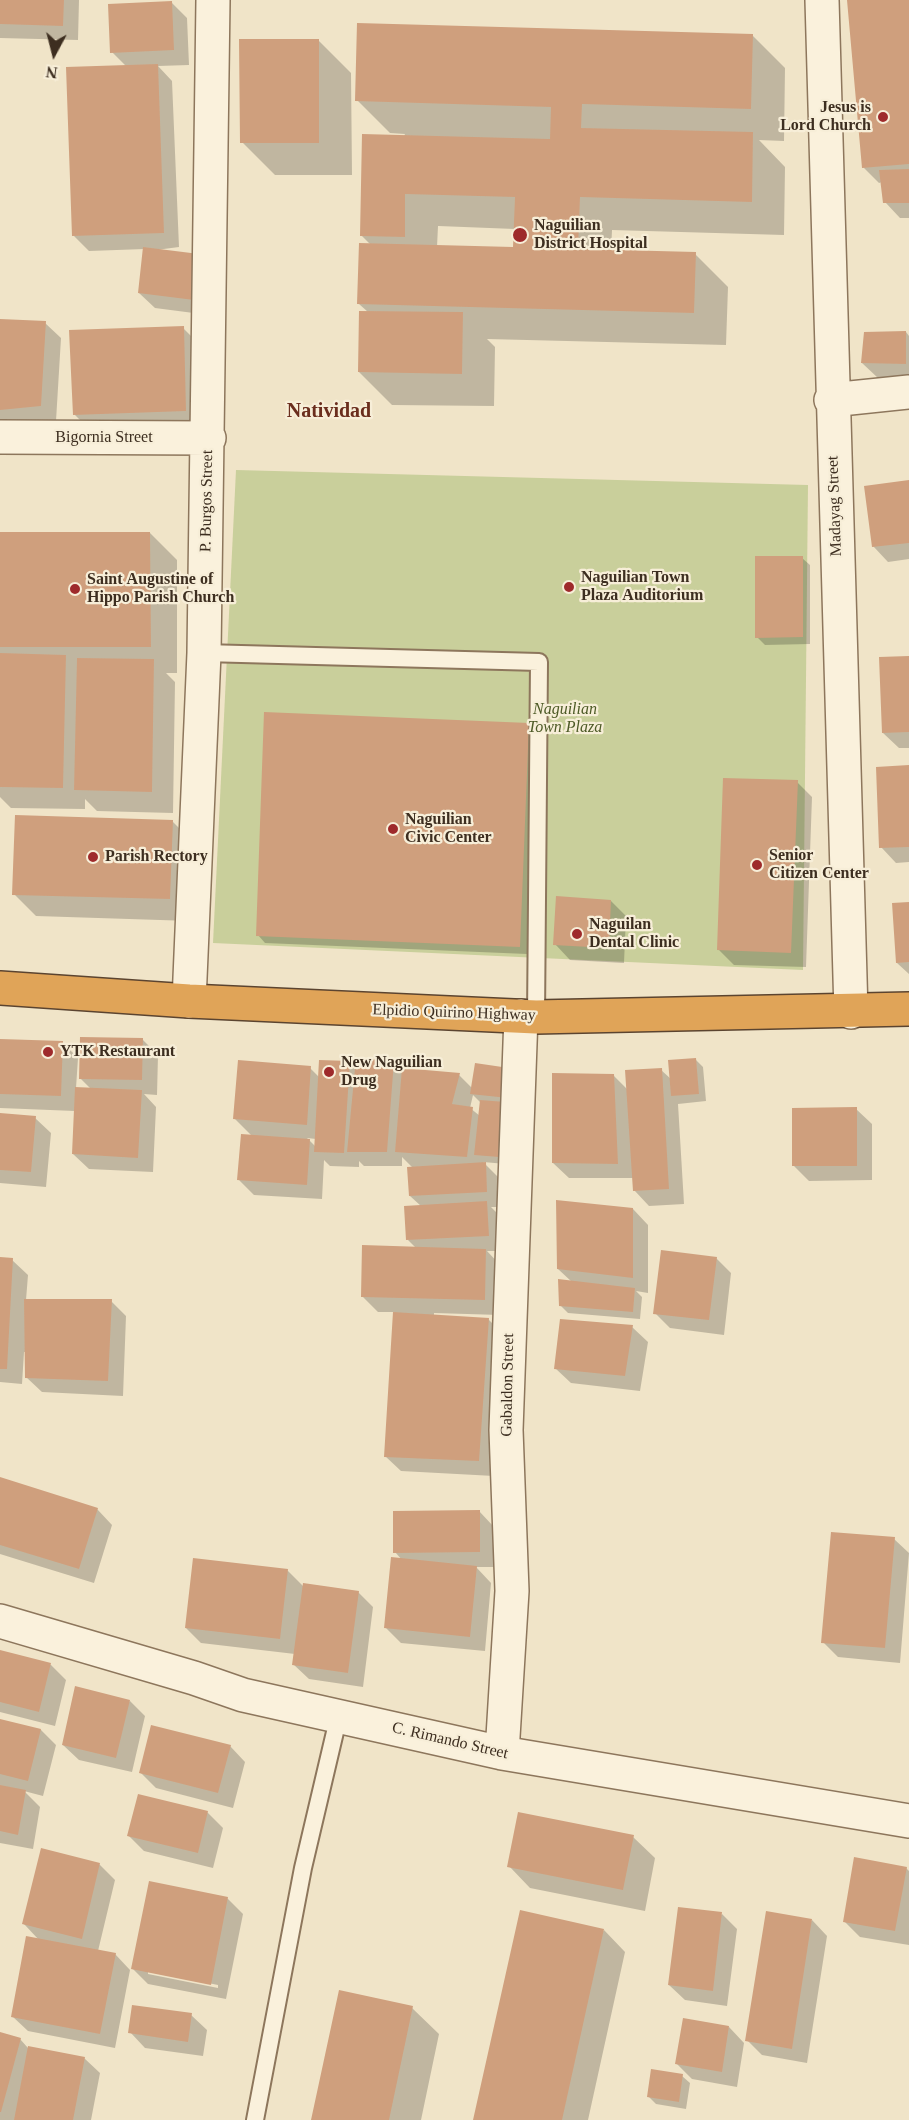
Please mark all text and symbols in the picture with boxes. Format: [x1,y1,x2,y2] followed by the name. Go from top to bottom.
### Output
[24,24,84,84] north arrow
[45,63,59,82] text: N
[780,98,871,136] place label: Jesus is Lord Church
[876,110,890,124] marker: Jesus is Lord Church
[534,216,647,254] place label: Naguilian District Hospital
[511,226,529,244] marker: Naguilian District Hospital
[287,400,371,424] district label: Natividad
[55,428,153,448] street label: Bigornia Street
[197,450,217,552] street label: P. Burgos Street
[824,455,846,557] street label: Madayag Street
[581,568,703,606] place label: Naguilian Town Plaza Auditorium
[87,570,234,608] place label: Saint Augustine of Hippo Parish Church
[562,580,576,594] marker: Naguilian Town Plaza Auditorium
[68,582,82,596] marker: Saint Augustine of Hippo Parish Church
[528,700,602,738] park label: Naguilian Town Plaza
[405,810,492,848] place label: Naguilian Civic Center
[386,822,400,836] marker: Naguilian Civic Center
[769,846,869,884] place label: Senior Citizen Center
[105,847,208,867] place label: Parish Rectory
[86,850,100,864] marker: Parish Rectory
[750,858,764,872] marker: Senior Citizen Center
[589,915,679,953] place label: Naguilan Dental Clinic
[570,927,584,941] marker: Naguilan Dental Clinic
[372,1001,536,1025] street label: Elpidio Quirino Highway
[60,1042,175,1062] place label: YTK Restaurant
[41,1045,55,1059] marker: YTK Restaurant
[341,1053,442,1091] place label: New Naguilian Drug
[322,1065,336,1079] marker: New Naguilian Drug
[497,1333,519,1437] street label: Gabaldon Street
[390,1718,510,1764] street label: C. Rimando Street

